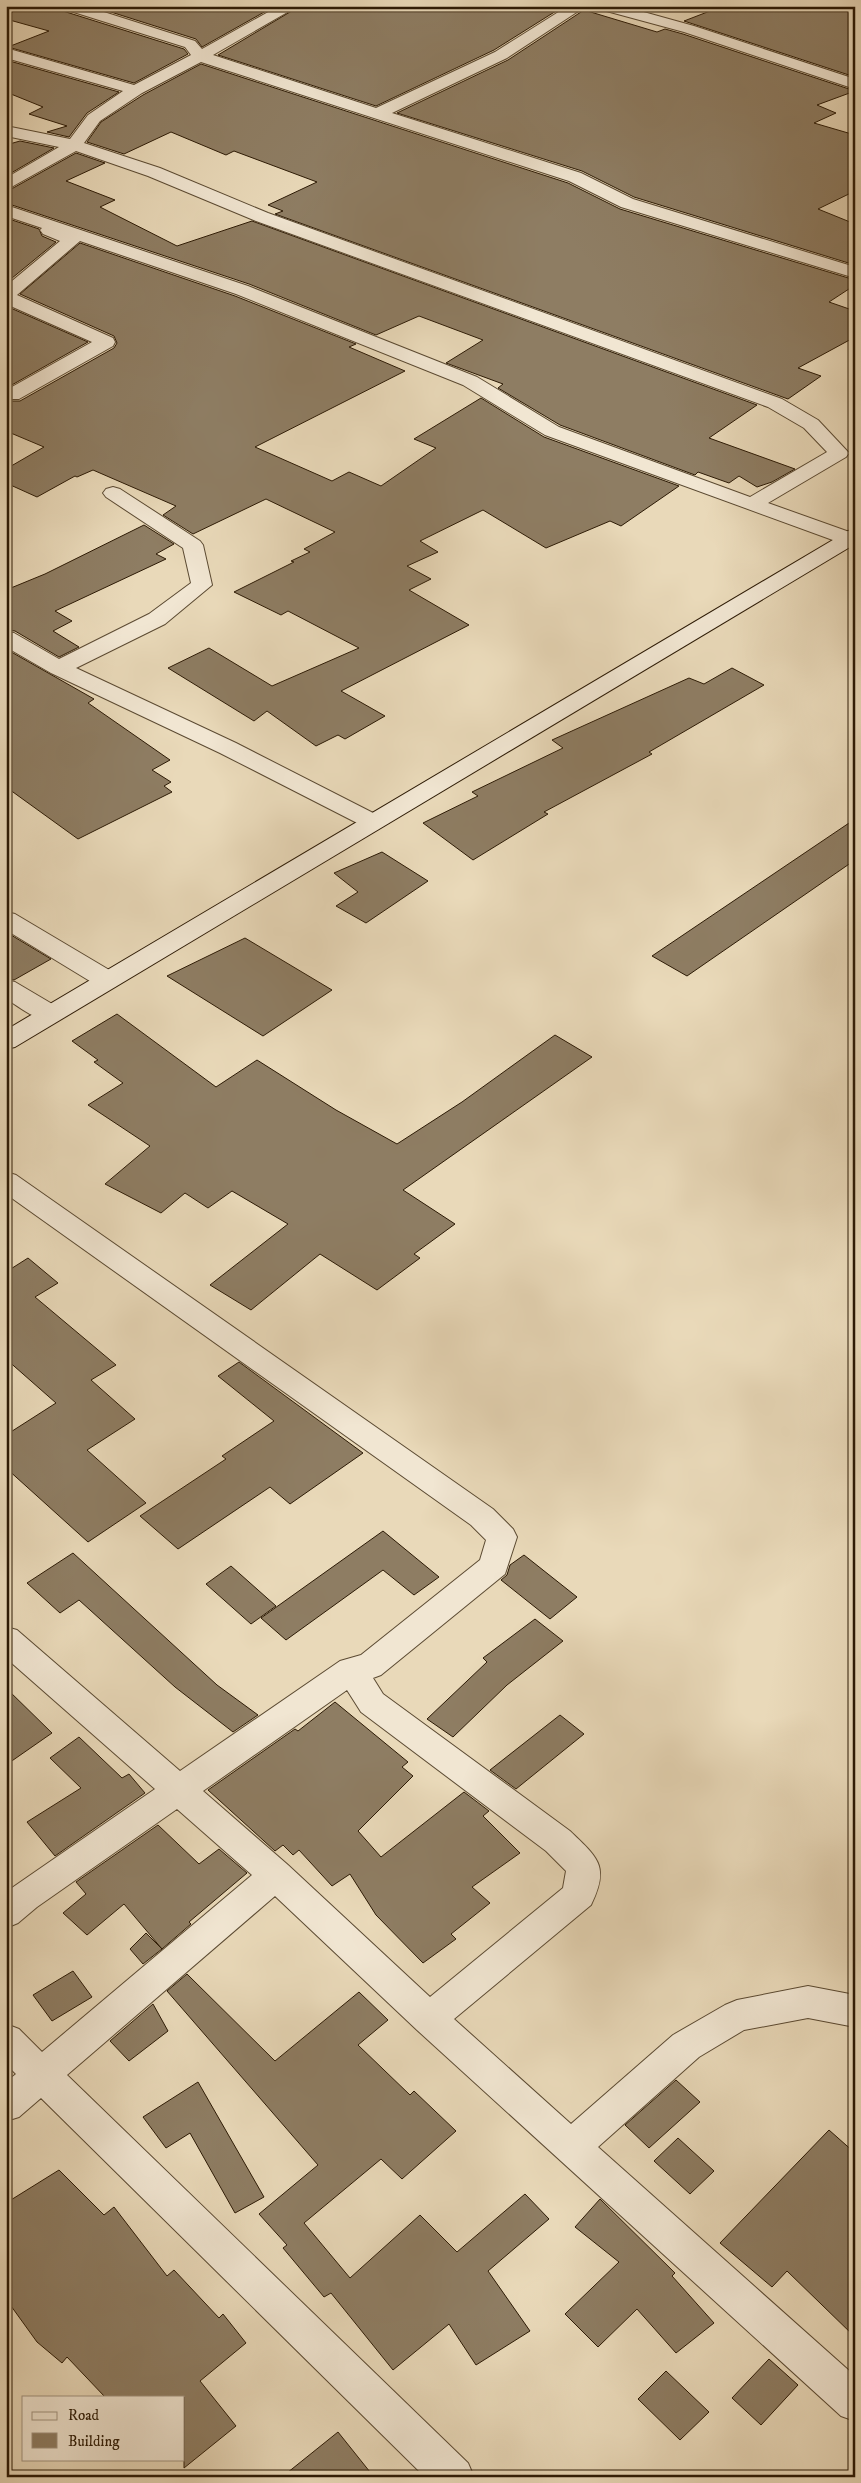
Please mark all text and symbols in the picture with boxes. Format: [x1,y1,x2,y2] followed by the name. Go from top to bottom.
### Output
[22,2396,185,2460] legend
[68,2406,100,2425] text: Road
[68,2432,120,2451] text: Building

